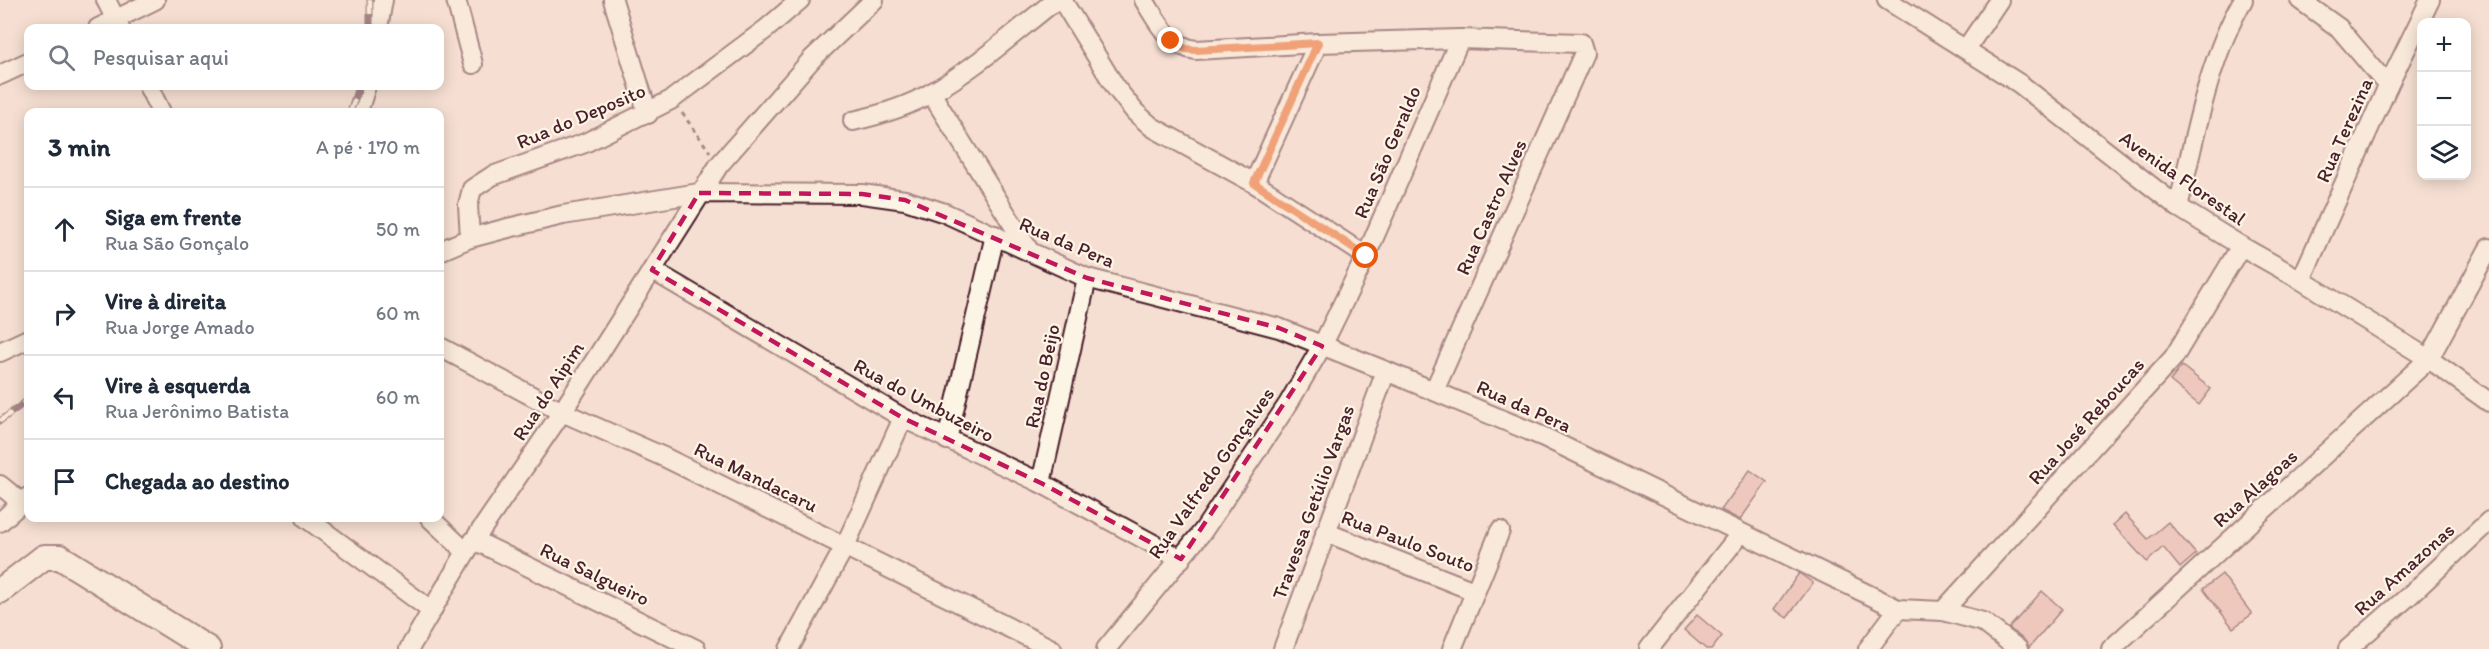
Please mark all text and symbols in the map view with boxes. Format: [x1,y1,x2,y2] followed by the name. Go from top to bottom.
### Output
[2417,18,2471,180] map controls
[2417,18,2471,72] button: +
[24,24,444,90] search box
[1157,27,1183,53] route end
[45,41,78,74] icon: search
[93,44,229,71] text: Pesquisar aqui
[2417,72,2471,126] button: −
[2310,74,2378,186] street label: Rua Terezina
[513,78,649,154] street label: Rua do Deposito
[1348,82,1426,222] street label: Rua São Geraldo
[2115,126,2251,231] street label: Avenida Florestal
[2417,126,2471,180] button: layers
[48,131,110,163] text: 3 min
[316,135,420,159] text: A pé · 170 m
[1450,135,1532,279] street label: Rua Castro Alves
[105,204,241,231] text: Siga em frente
[1016,211,1118,273] street label: Rua da Pera
[48,213,81,246] icon: ahead
[376,217,420,241] text: 50 m
[105,231,249,255] text: Rua São Gonçalo
[1352,242,1378,268] route start
[105,288,226,315] text: Vire à direita
[48,297,81,330] icon: right
[376,301,420,325] text: 60 m
[105,315,255,339] text: Rua Jorge Amado
[1019,322,1065,430] street label: Rua do Beijo
[507,337,589,445] street label: Rua do Aipim
[850,353,998,447] street label: Rua do Umbuzeiro
[2023,353,2149,489] street label: Rua José Reboucas
[105,372,250,399] text: Vire à esquerda
[1473,374,1575,438] street label: Rua da Pera
[48,381,81,414] icon: left
[1143,383,1279,563] street label: Rua Valfredo Gonçalves
[376,385,420,409] text: 60 m
[105,399,289,423] text: Rua Jerônimo Batista
[1267,401,1359,603] street label: Travessa Getúlio Vargas
[690,437,822,517] street label: Rua Mandacaru
[2208,444,2302,532] street label: Rua Alagoas
[48,465,81,498] icon: arrive
[105,468,289,495] text: Chegada ao destino
[1338,505,1478,577] street label: Rua Paulo Souto
[2349,518,2459,620] street label: Rua Amazonas
[536,537,654,611] street label: Rua Salgueiro

